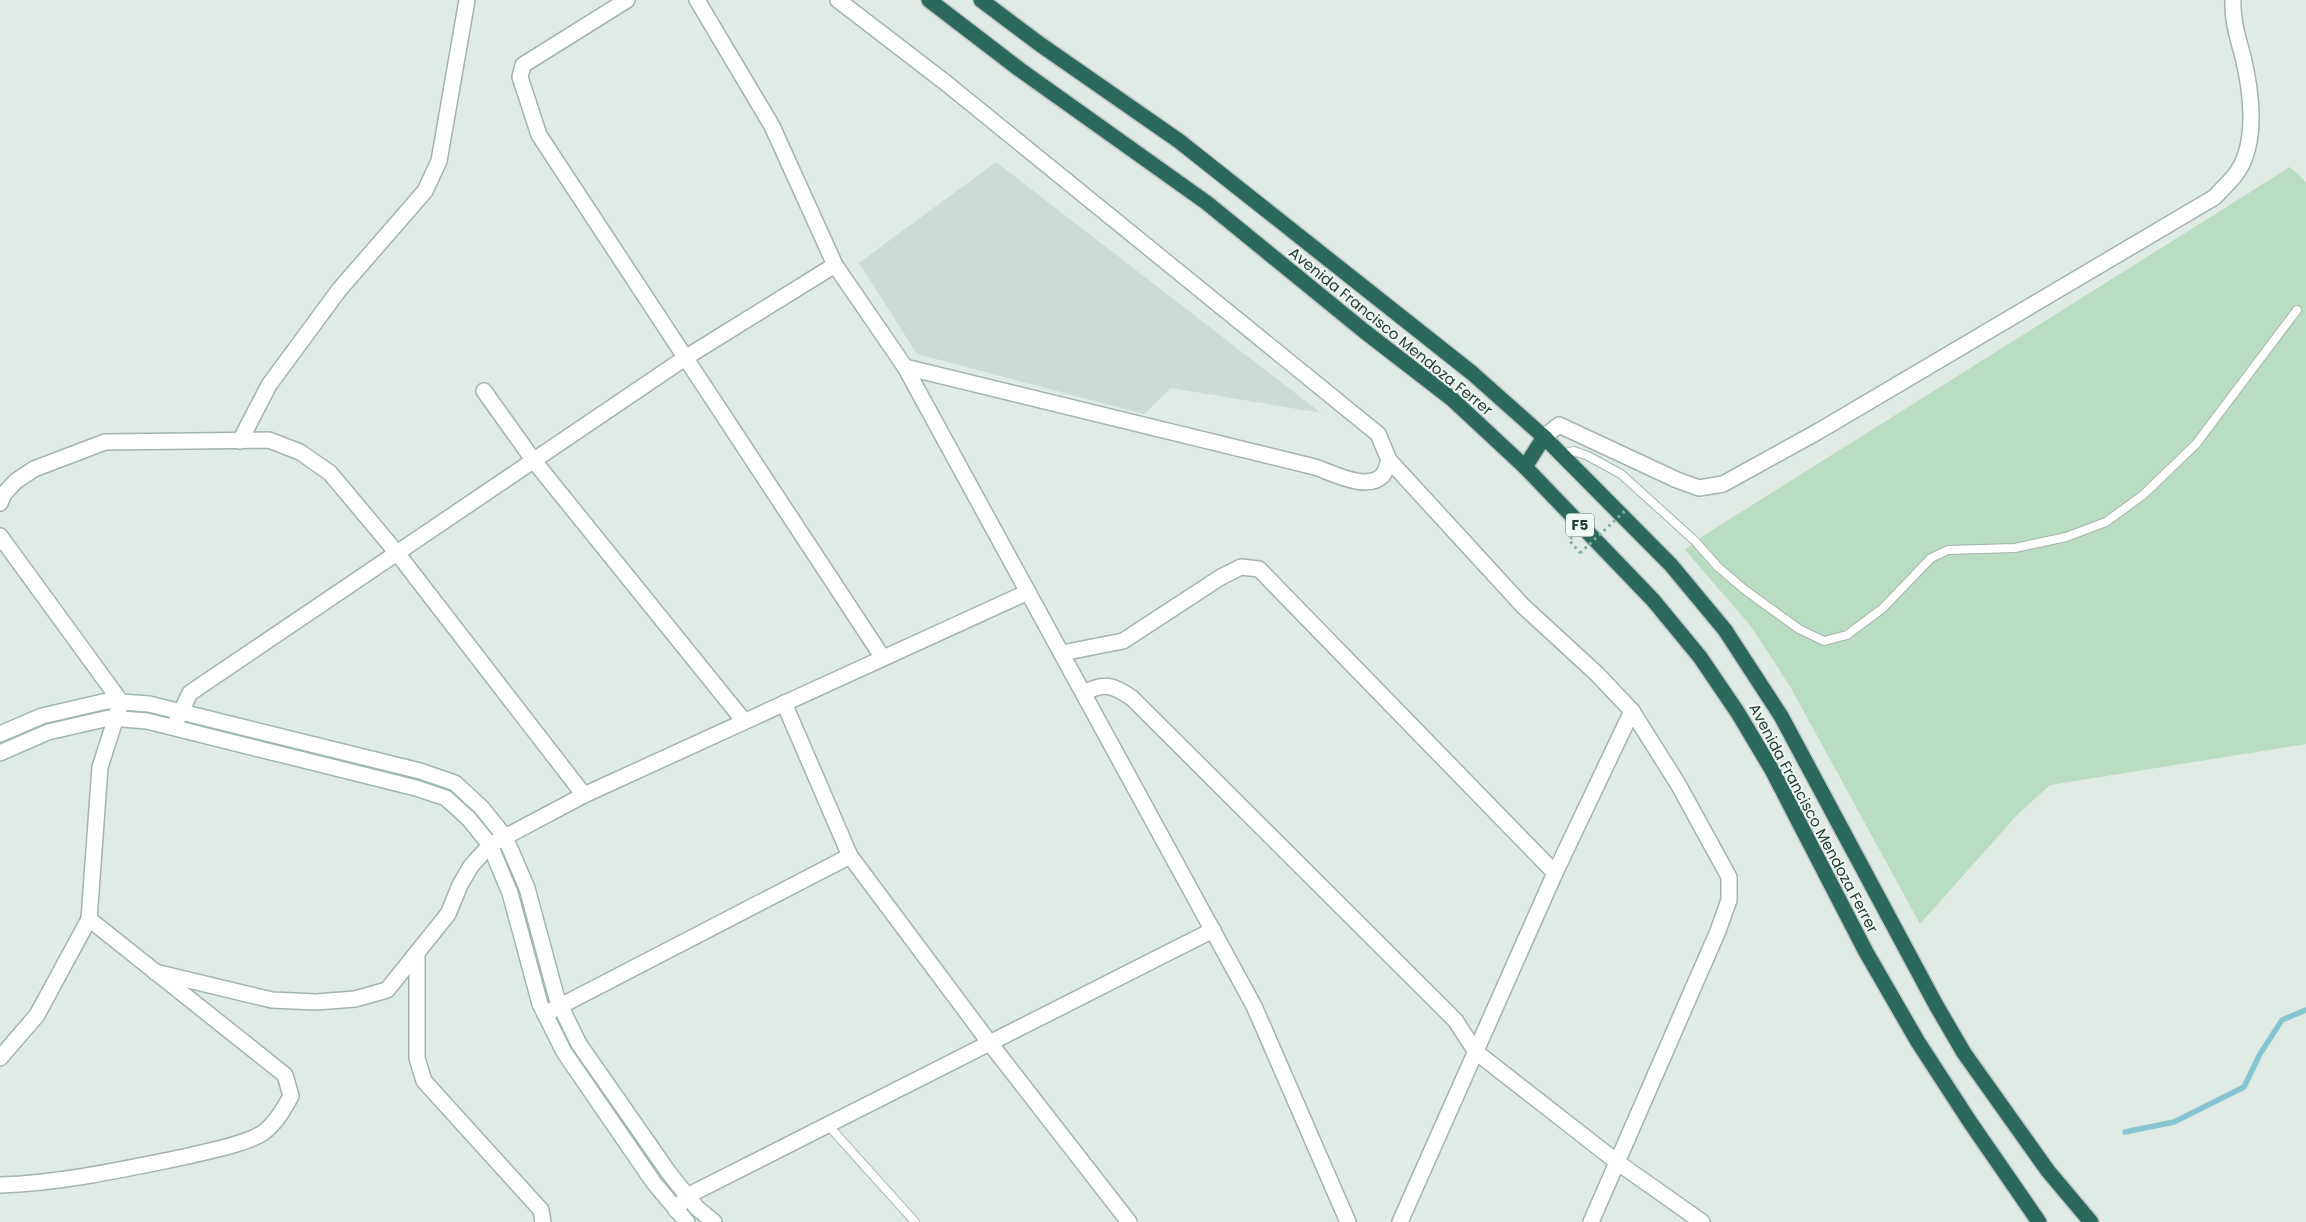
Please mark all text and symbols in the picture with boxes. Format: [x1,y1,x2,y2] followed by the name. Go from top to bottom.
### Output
[1284,242,1498,420] street label: Avenida Francisco Mendoza Ferrer
[1566,514,1594,536] road number: F5
[1744,700,1884,937] street label: Avenida Francisco Mendoza Ferrer

